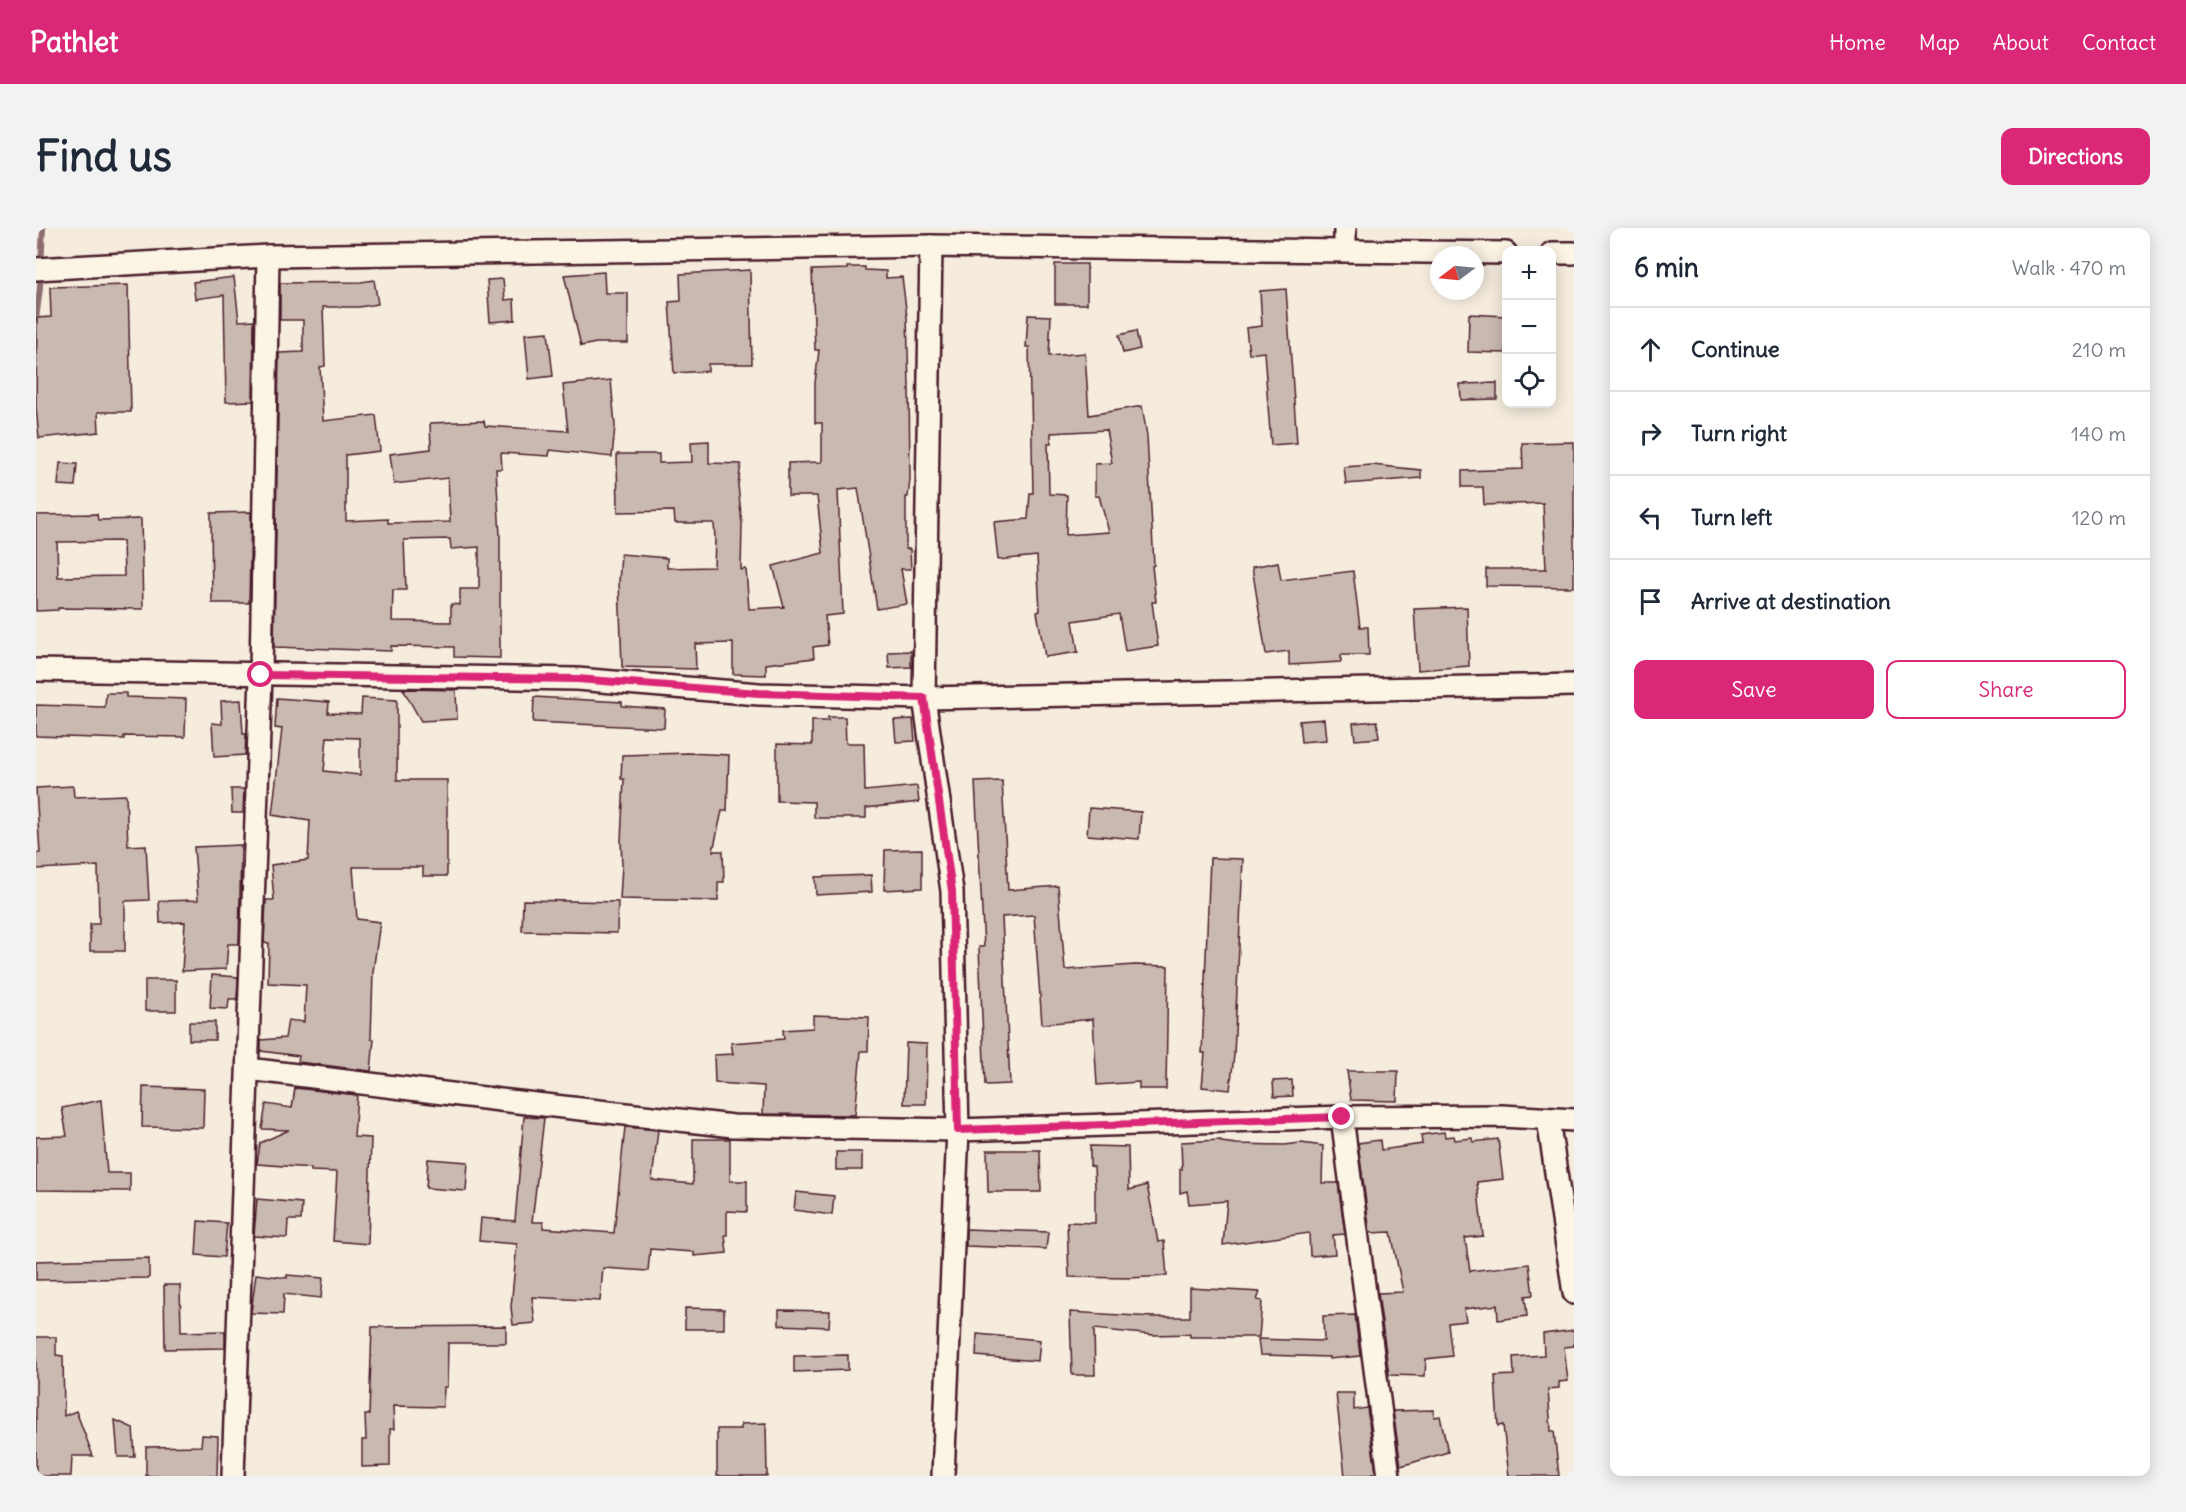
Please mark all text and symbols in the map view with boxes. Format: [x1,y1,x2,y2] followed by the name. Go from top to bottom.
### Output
[30,24,119,60] text: Pathlet
[1829,29,1886,56] text: Home
[1919,29,1960,56] text: Map
[1993,29,2049,56] text: About
[2082,29,2156,56] text: Contact
[2001,128,2150,185] button: Directions
[36,130,172,182] text: Find us
[1430,246,1484,300] north arrow
[1502,246,1556,408] map controls
[1502,246,1556,300] button: +
[1634,251,1699,284] text: 6 min
[2012,255,2126,280] text: Walk · 470 m
[1502,300,1556,354] button: −
[1634,333,1667,366] icon: ahead
[1691,335,1780,363] text: Continue
[2072,337,2126,362] text: 210 m
[1502,354,1556,408] button: locate
[1634,417,1667,450] icon: right
[1691,419,1787,447] text: Turn right
[2071,421,2126,446] text: 140 m
[1634,501,1667,534] icon: left
[1691,503,1772,531] text: Turn left
[2072,505,2126,530] text: 120 m
[1634,585,1667,618] icon: arrive
[1691,587,1891,615] text: Arrive at destination
[1634,660,1874,719] button: Save
[1886,660,2126,719] button: Share
[247,661,273,687] route start
[1328,1103,1354,1129] route end

